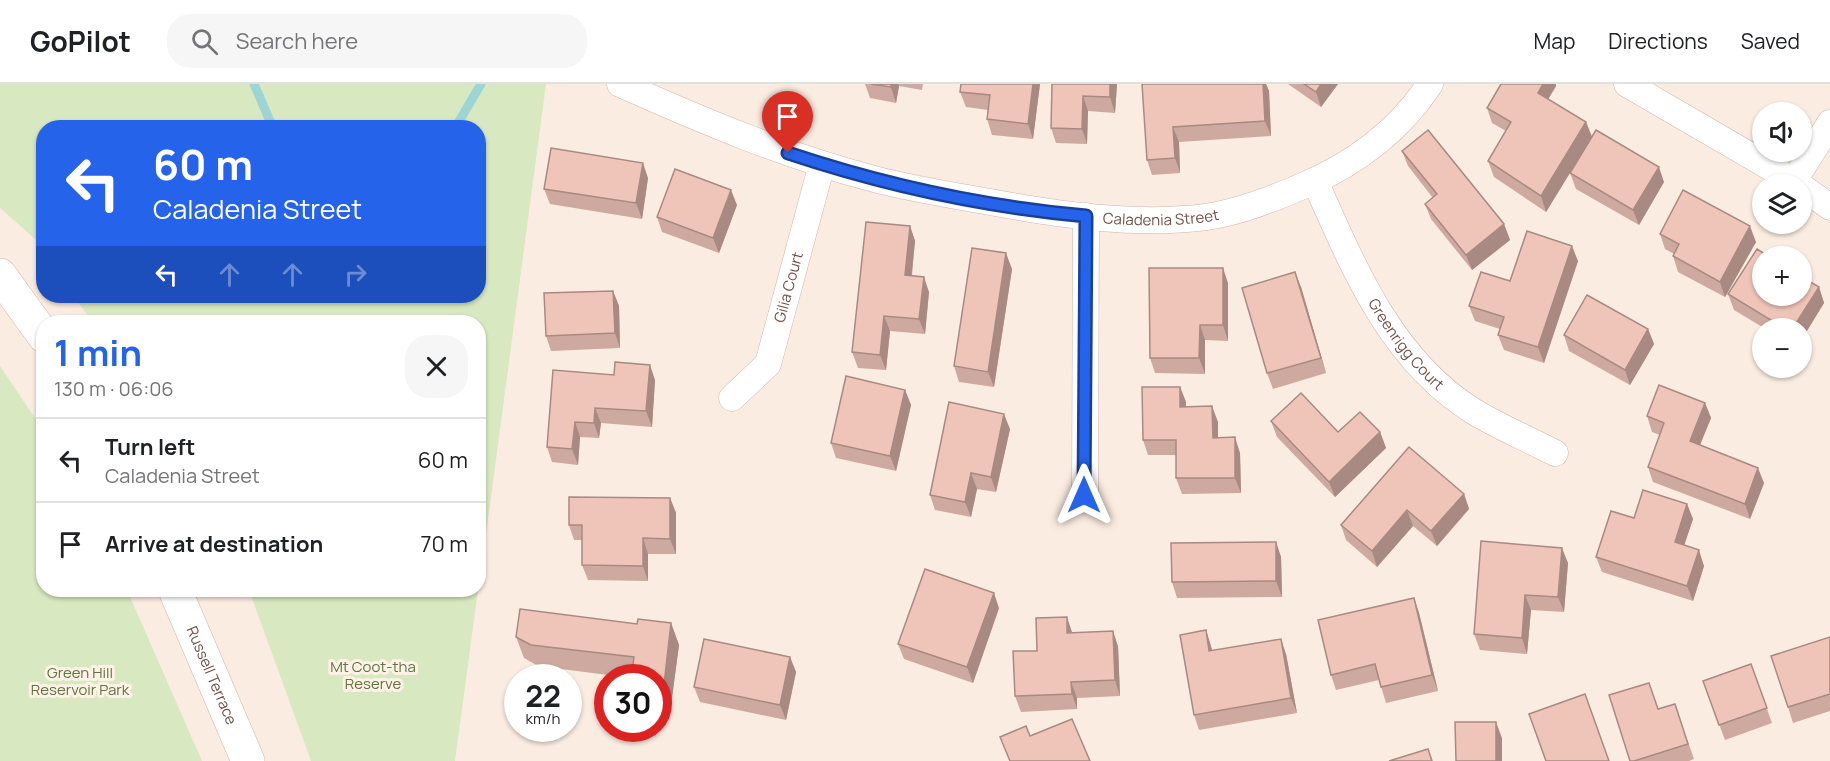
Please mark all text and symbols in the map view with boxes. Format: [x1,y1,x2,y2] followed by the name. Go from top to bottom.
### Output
[167,14,587,68] search box
[30,22,131,60] text: GoPilot
[188,25,221,58] icon: search
[236,26,358,56] text: Search here
[1534,27,1575,55] text: Map
[1608,27,1708,55] text: Directions
[1741,27,1800,55] text: Saved
[762,91,813,153] pin
[771,100,804,133] icon: arrive
[1752,102,1812,378] map controls
[1752,102,1812,162] button: sound
[153,135,253,193] text: 60 m
[54,144,132,222] icon: left
[1752,174,1812,234] button: layers
[153,190,362,227] text: Caladenia Street
[1102,204,1221,230] street label: Caladenia Street
[1752,246,1812,306] button: +
[769,249,808,325] street label: Gilia Court
[150,258,183,291] icon: left
[213,258,246,291] icon: ahead
[276,258,309,291] icon: ahead
[339,258,372,291] icon: right
[1364,294,1449,395] street label: Greenrigg Court
[1752,318,1812,378] button: −
[54,328,142,377] text: 1 min
[405,335,468,398] button: close
[54,375,174,402] text: 130 m · 06:06
[105,432,195,462] text: Turn left
[54,444,87,477] icon: left
[418,445,468,475] text: 60 m
[105,462,260,489] text: Caladenia Street
[1052,463,1116,527] position arrow
[54,528,87,561] icon: arrive
[105,529,323,559] text: Arrive at destination
[420,529,468,559] text: 70 m
[182,623,242,728] street label: Russell Terrace
[330,656,416,694] park label: Mt Coot-tha Reserve
[31,662,130,700] park label: Green Hill Reservoir Park
[594,664,672,742] speed limit sign: 30
[525,675,561,716] text: 22
[526,708,560,729] text: km/h

